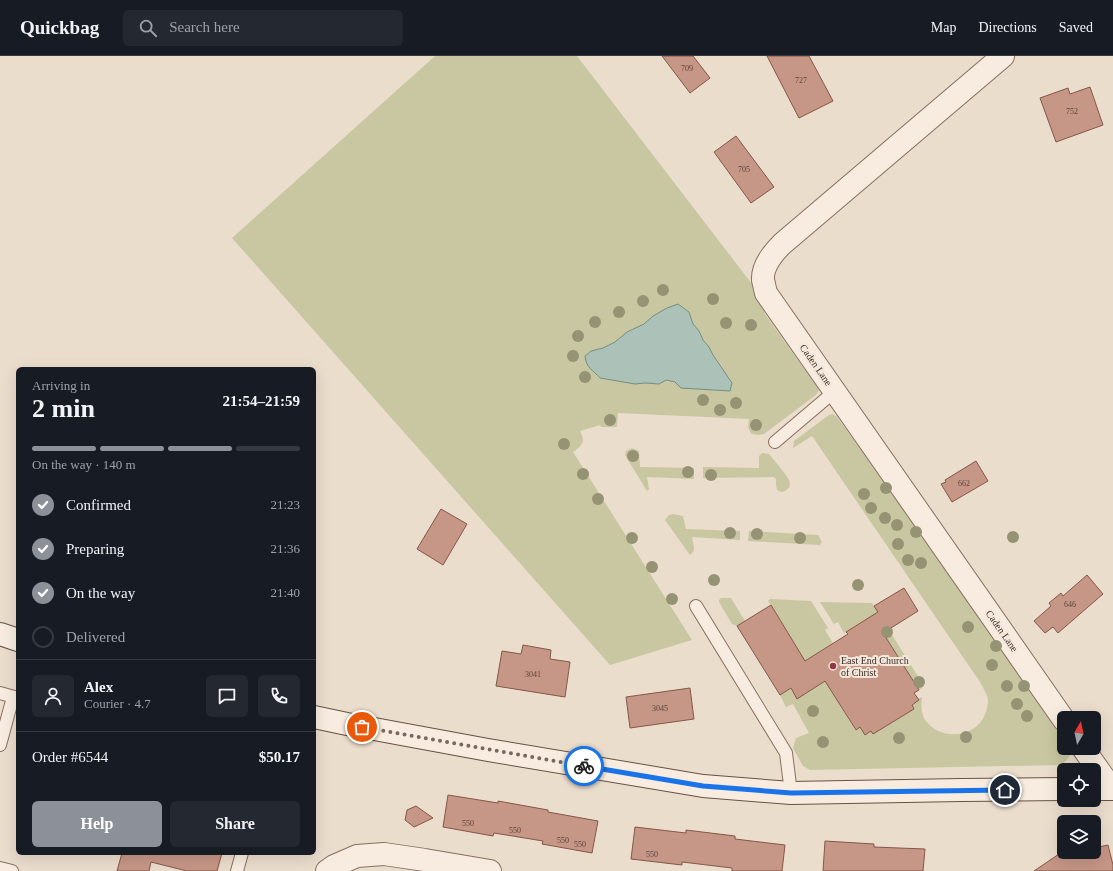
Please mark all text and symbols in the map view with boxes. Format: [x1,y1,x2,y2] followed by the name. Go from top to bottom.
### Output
[123,10,403,46] search box
[20,17,99,38] text: Quickbag
[137,17,159,39] icon: search
[169,19,240,35] text: Search here
[931,20,956,35] text: Map
[978,20,1037,35] text: Directions
[1059,20,1093,35] text: Saved
[681,64,693,73] house number: 709
[795,76,807,85] house number: 727
[1066,107,1078,116] house number: 752
[738,165,750,174] house number: 705
[798,342,835,388] street label: Caden Lane
[32,378,90,393] text: Arriving in
[223,393,300,409] text: 21:54–21:59
[32,394,95,423] text: 2 min
[32,457,136,472] text: On the way · 140 m
[958,479,970,488] house number: 662
[32,494,54,516] icon: check
[66,497,131,513] text: Confirmed
[270,497,300,512] text: 21:23
[32,538,54,560] icon: check
[66,541,124,557] text: Preparing
[270,541,300,556] text: 21:36
[32,582,54,604] icon: check
[66,585,135,601] text: On the way
[270,585,300,600] text: 21:40
[1064,600,1076,609] house number: 646
[984,608,1021,654] street label: Caden Lane
[66,629,125,645] text: Delivered
[841,655,909,678] place label: East End Church of Christ
[828,661,838,671] marker: East End Church of Christ
[525,670,541,679] house number: 3041
[32,675,74,717] button: person
[206,675,248,717] button: chat
[258,675,300,717] button: phone
[84,679,113,695] text: Alex
[84,696,151,711] text: Courier · 4.7
[652,704,668,713] house number: 3045
[345,710,379,744] pin
[1057,711,1101,755] north arrow
[1057,711,1101,859] map controls
[351,716,373,738] icon: bag
[564,746,604,786] courier
[32,749,108,765] text: Order #6544
[259,749,300,765] text: $50.17
[573,755,595,777] icon: bike
[1057,763,1101,807] button: locate
[988,773,1022,807] pin
[994,779,1016,801] icon: home
[32,801,162,847] button: Help
[170,801,300,847] button: Share
[1057,815,1101,859] button: layers
[462,819,474,828] house number: 550
[509,826,521,835] house number: 550
[557,836,569,845] house number: 550
[574,840,586,849] house number: 550
[646,850,658,859] house number: 550

